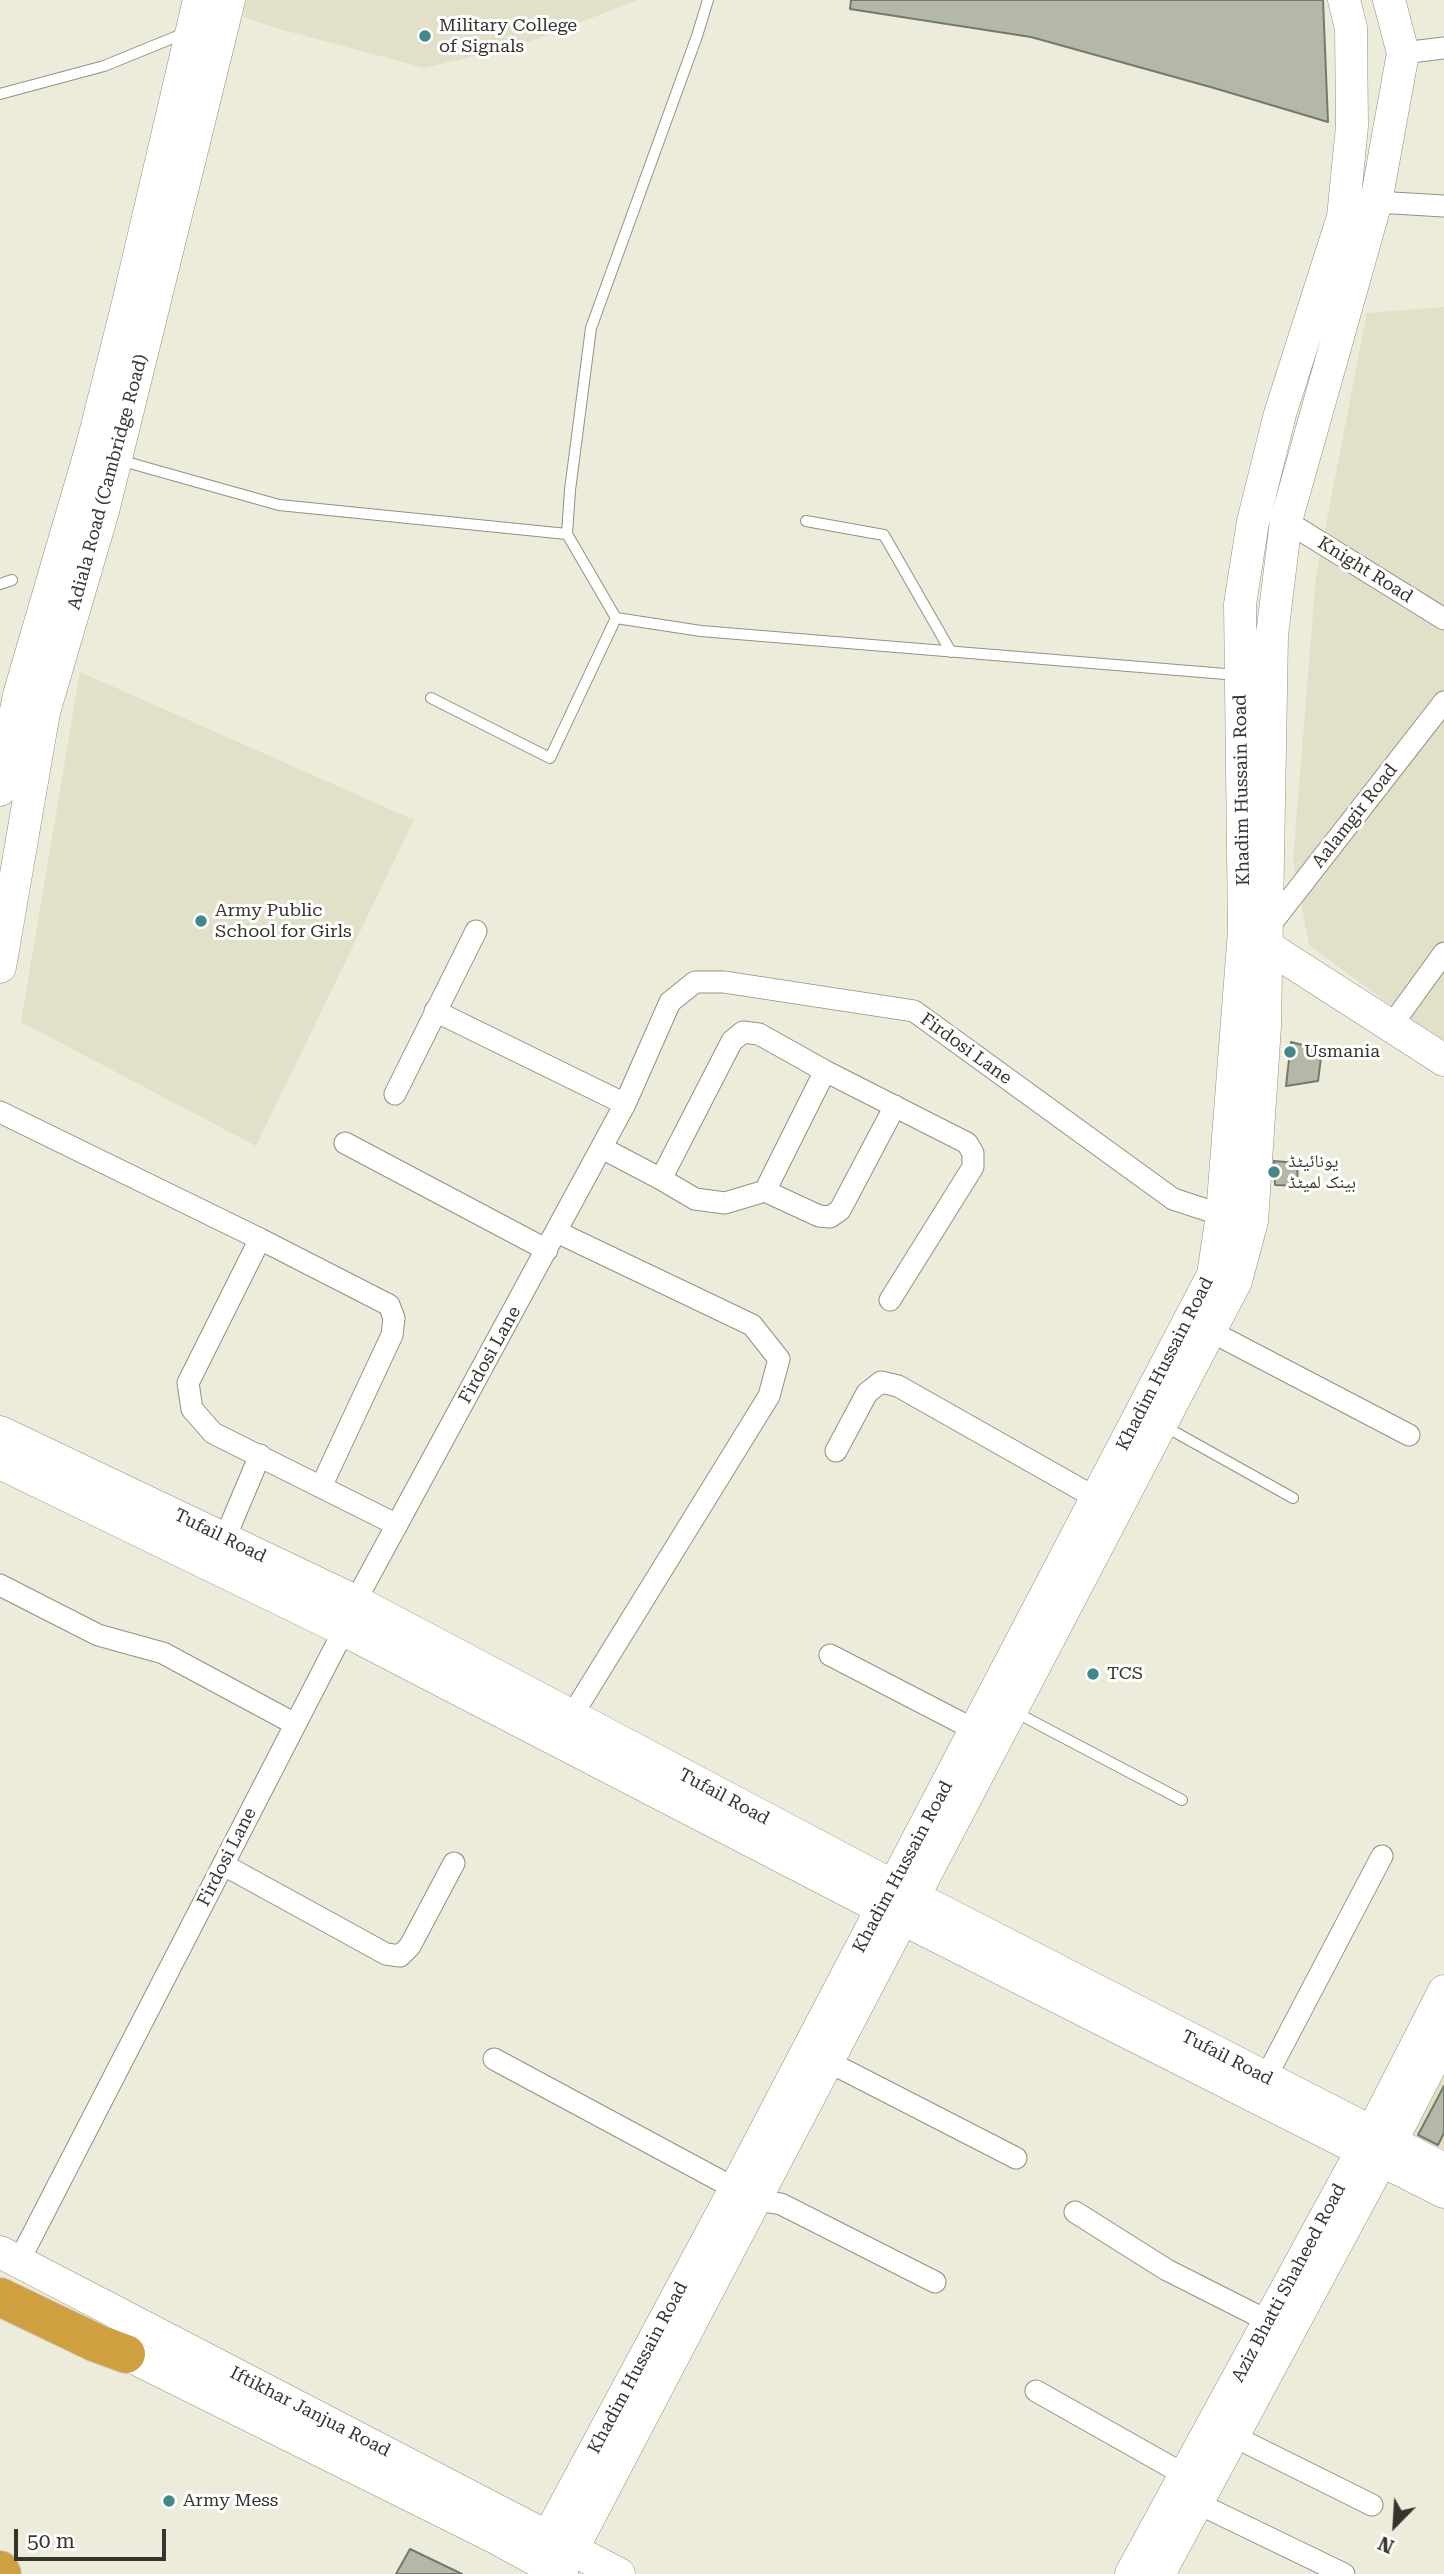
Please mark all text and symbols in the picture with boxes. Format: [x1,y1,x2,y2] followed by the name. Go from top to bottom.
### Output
[439,15,577,58] place label: Military College of Signals
[417,28,433,44] marker: Military College of Signals
[63,352,153,612] street label: Adiala Road (Cambridge Road)
[1314,532,1416,608] street label: Knight Road
[1230,694,1254,886] street label: Khadim Hussain Road
[1308,760,1402,872] street label: Aalamgir Road
[215,900,352,942] place label: Army Public School for Girls
[193,913,209,929] marker: Army Public School for Girls
[916,1009,1016,1089] street label: Firdosi Lane
[1304,1041,1380,1063] place label: Usmania
[1282,1044,1298,1060] marker: Usmania
[1288,1151,1356,1194] place label: یونائیٹڈ بینک لمیٹڈ
[1266,1164,1282,1180] marker: یونائیٹڈ بینک لمیٹڈ
[1112,1274,1218,1454] street label: Khadim Hussain Road
[454,1303,526,1407] street label: Firdosi Lane
[170,1504,270,1568] street label: Tufail Road
[1107,1663,1143,1685] place label: TCS
[1085,1666,1101,1682] marker: TCS
[675,1764,773,1830] street label: Tufail Road
[849,1777,957,1957] street label: Khadim Hussain Road
[193,1804,261,1910] street label: Firdosi Lane
[1178,2026,1276,2090] street label: Tufail Road
[1227,2180,1351,2386] street label: Aziz Bhatti Shaheed Road
[584,2278,692,2458] street label: Khadim Hussain Road
[226,2362,394,2462] street label: Iftikhar Janjua Road
[183,2490,278,2512] place label: Army Mess
[1360,2490,1430,2560] north arrow
[161,2493,177,2509] marker: Army Mess
[18,2514,170,2558] scale bar
[27,2529,75,2553] text: 50 m
[1375,2531,1398,2558] text: N

